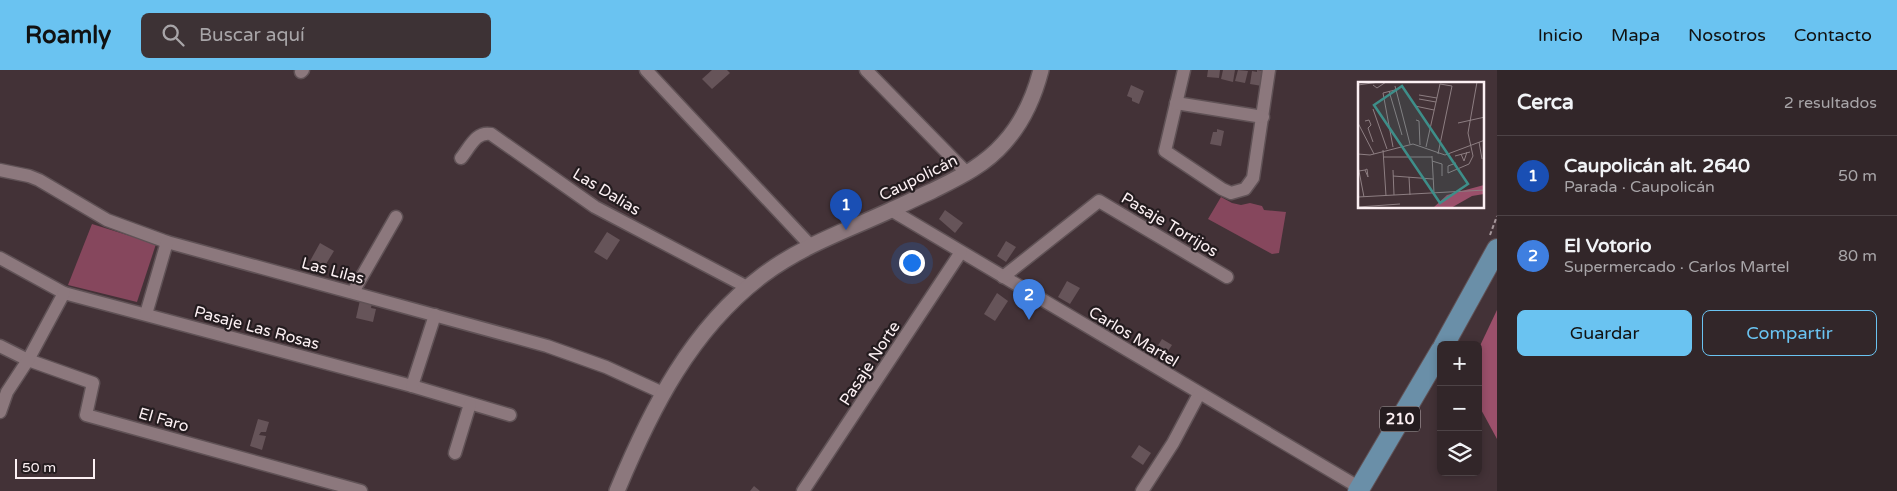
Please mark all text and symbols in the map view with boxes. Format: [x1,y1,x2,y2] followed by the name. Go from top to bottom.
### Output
[141,13,491,58] search box
[25,21,111,50] text: Roamly
[159,21,187,49] icon: search
[199,24,305,46] text: Buscar aquí
[1538,24,1583,46] text: Inicio
[1611,24,1660,46] text: Mapa
[1688,24,1766,46] text: Nosotros
[1794,24,1872,46] text: Contacto
[1358,82,1484,209] inset map
[1517,90,1574,115] text: Cerca
[1784,93,1877,113] text: 2 resultados
[876,150,961,205] street label: Caupolicán
[1564,155,1750,177] text: Caupolicán alt. 2640
[569,164,644,220] street label: Las Dalias
[1528,166,1538,186] text: 1
[1838,166,1877,186] text: 50 m
[1564,177,1715,197] text: Parada · Caupolicán
[1117,188,1222,262] street label: Pasaje Torrijos
[830,189,862,230] pin: 1
[1564,235,1652,257] text: El Votorio
[1528,246,1538,266] text: 2
[1838,246,1877,266] text: 80 m
[899,250,925,276] your location
[299,253,366,289] street label: Las Lilas
[1564,257,1790,277] text: Supermercado · Carlos Martel
[1013,279,1045,320] pin: 2
[192,302,322,354] street label: Pasaje Las Rosas
[1085,302,1182,372] street label: Carlos Martel
[1517,310,1692,356] button: Guardar
[1702,310,1877,356] button: Compartir
[835,317,905,410] street label: Pasaje Norte
[1437,341,1482,476] map controls
[1437,341,1482,386] button: +
[1437,386,1482,431] button: −
[136,403,191,437] street label: El Faro
[1380,406,1420,432] road number: 210
[1437,431,1482,476] button: layers
[15,456,95,479] scale bar
[22,459,56,476] text: 50 m

